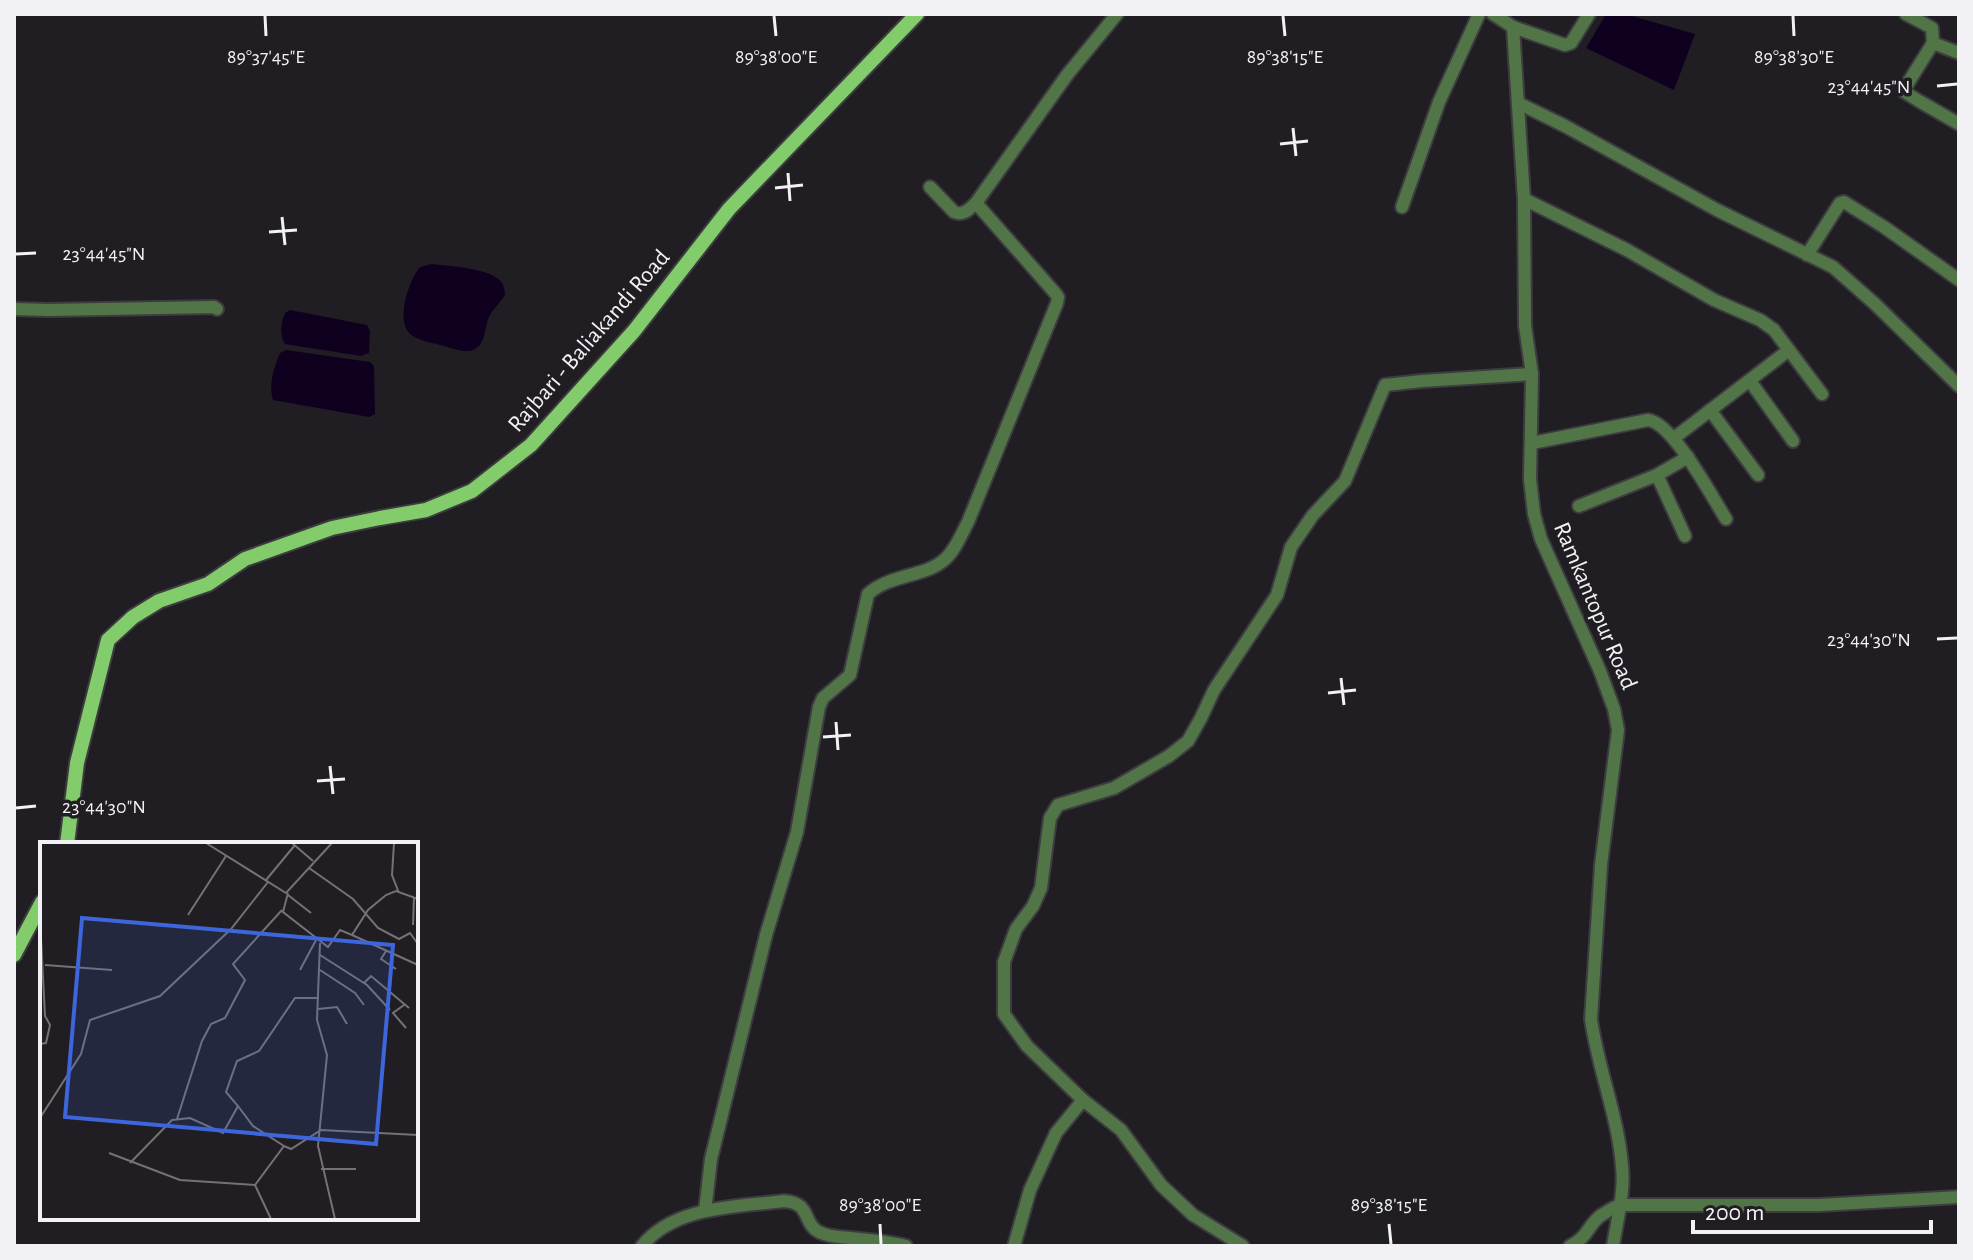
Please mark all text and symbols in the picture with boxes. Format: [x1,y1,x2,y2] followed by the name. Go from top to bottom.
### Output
[227,47,305,67] text: 89°37'45"E
[735,47,817,67] text: 89°38'00"E
[1247,47,1323,67] text: 89°38'15"E
[1754,47,1834,67] text: 89°38'30"E
[1828,77,1911,97] text: 23°44'45"N
[63,244,146,264] text: 23°44'45"N
[504,245,674,437] street label: Rajbari - Baliakandi Road
[1549,519,1641,693] street label: Ramkantopur Road
[1827,630,1911,650] text: 23°44'30"N
[62,797,146,817] text: 23°44'30"N
[40,842,418,1220] inset map
[1693,1184,1931,1234] scale bar
[839,1195,921,1215] text: 89°38'00"E
[1351,1195,1427,1215] text: 89°38'15"E
[1705,1201,1764,1225] text: 200 m

